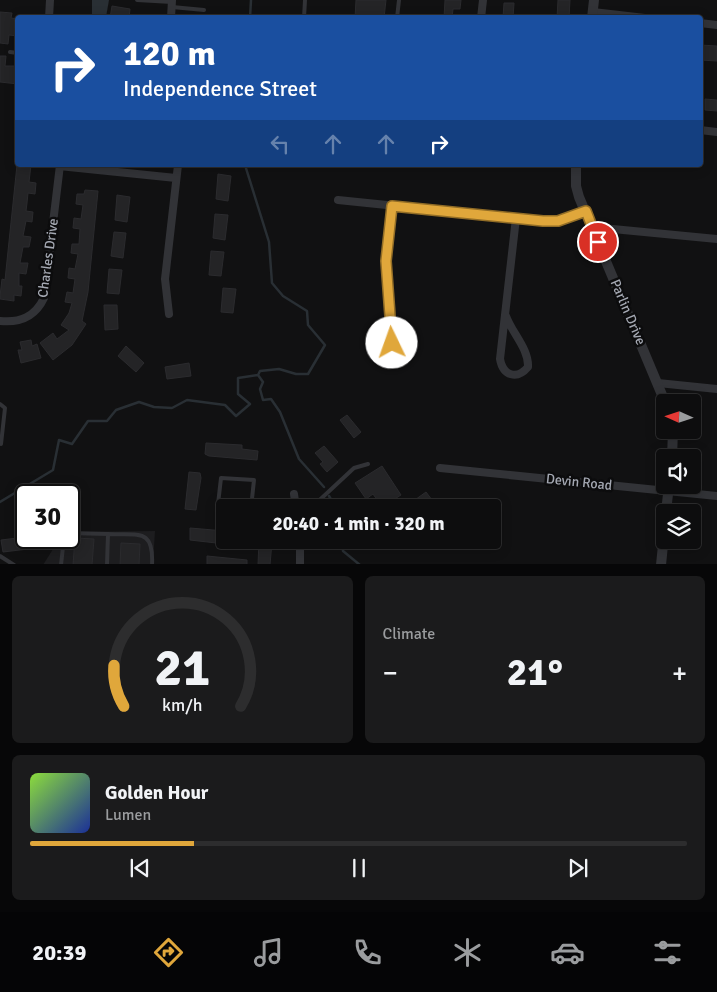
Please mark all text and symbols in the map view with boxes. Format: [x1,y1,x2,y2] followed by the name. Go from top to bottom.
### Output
[123,32,216,75] text: 120 m
[40,35,105,100] icon: right
[123,75,317,102] text: Independence Street
[266,130,294,158] icon: left
[319,130,347,158] icon: ahead
[372,130,400,158] icon: ahead
[425,130,453,158] icon: right
[34,217,62,299] street label: Charles Drive
[577,221,619,263] pin
[584,228,612,256] icon: arrive
[607,277,649,347] street label: Parlin Drive
[365,316,417,368] position arrow
[656,394,701,439] north arrow
[656,394,701,549] map controls
[656,449,701,494] button: sound
[545,470,613,494] street label: Devin Road
[15,484,80,549] speed limit sign: 30
[656,504,701,549] button: layers
[272,512,445,536] text: 20:40 · 1 min · 320 m
[383,624,435,644] text: Climate
[154,636,210,700] text: 21
[507,649,563,696] text: 21°
[383,656,398,690] text: −
[672,656,687,690] text: +
[162,694,202,716] text: km/h
[105,781,208,805] text: Golden Hour
[105,805,151,825] text: Lumen
[126,854,154,882] icon: previous
[345,854,373,882] icon: pause
[564,854,592,882] icon: next
[151,935,186,970] icon: directions
[251,935,286,970] icon: music
[350,935,385,970] icon: phone
[450,935,485,970] icon: climate
[550,935,585,970] icon: car
[650,935,685,970] icon: filters
[32,939,86,966] text: 20:39

